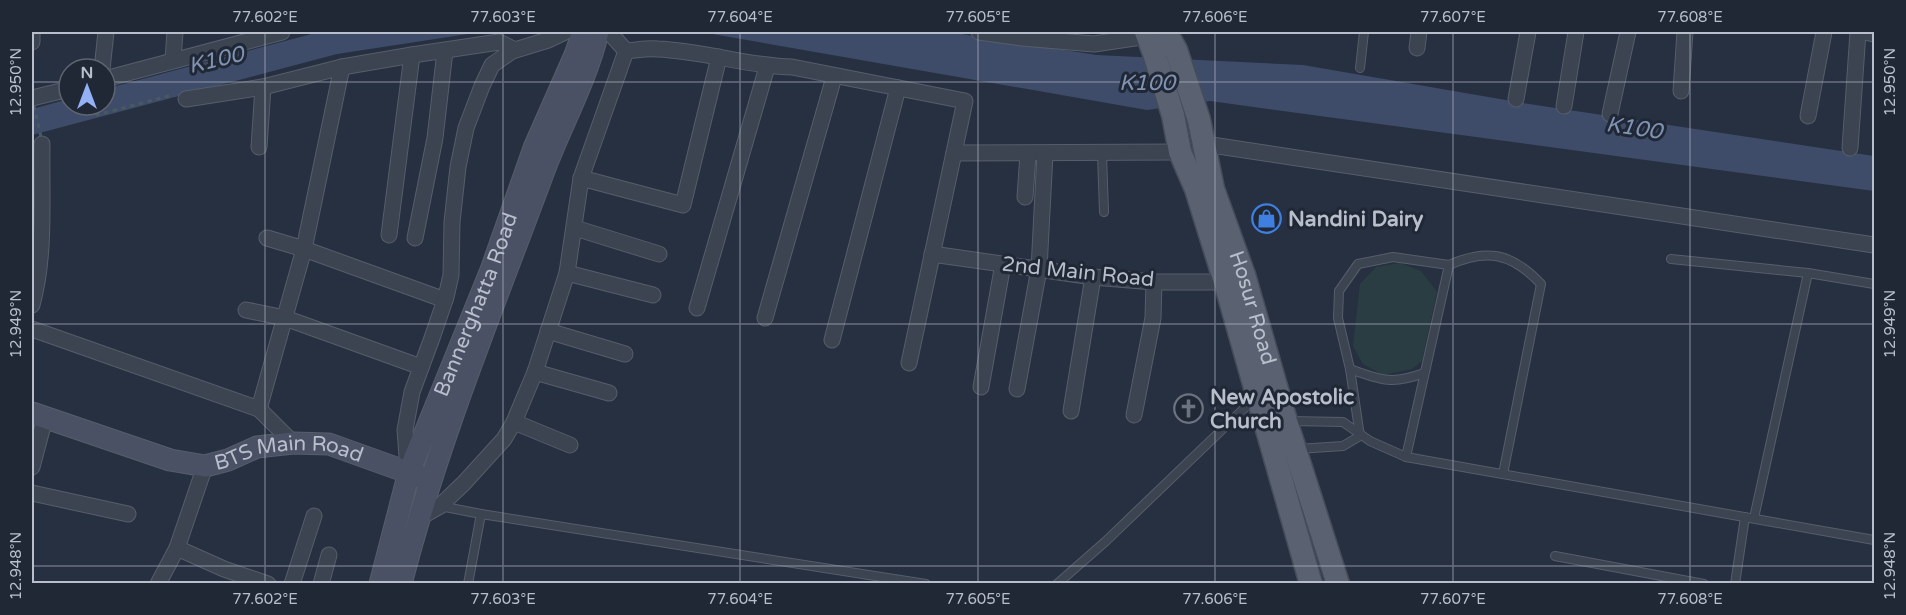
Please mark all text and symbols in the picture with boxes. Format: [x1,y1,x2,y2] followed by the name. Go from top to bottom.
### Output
[232,8,298,26] text: 77.602°E
[470,8,536,26] text: 77.603°E
[707,8,773,26] text: 77.604°E
[945,8,1011,26] text: 77.605°E
[1182,8,1248,26] text: 77.606°E
[1420,8,1486,26] text: 77.607°E
[1657,8,1723,26] text: 77.608°E
[186,41,248,79] water label: K100
[7,48,25,116] text: 12.950°N
[1881,48,1899,116] text: 12.950°N
[57,57,117,117] north arrow
[81,63,93,83] text: N
[1119,70,1177,96] water label: K100
[1604,111,1666,145] water label: K100
[1251,203,1283,235] shop icon: Nandini Dairy
[1288,207,1424,232] place label: Nandini Dairy
[428,209,523,400] street label: Bannerghatta Road
[1224,247,1282,368] street label: Hosur Road
[1001,252,1155,292] street label: 2nd Main Road
[7,290,25,358] text: 12.949°N
[1881,290,1899,358] text: 12.949°N
[1210,385,1354,434] place label: New Apostolic Church
[1173,393,1205,425] church icon: New Apostolic Church
[212,431,367,476] street label: BTS Main Road
[7,532,25,600] text: 12.948°N
[1881,532,1899,600] text: 12.948°N
[232,590,298,608] text: 77.602°E
[470,590,536,608] text: 77.603°E
[707,590,773,608] text: 77.604°E
[945,590,1011,608] text: 77.605°E
[1182,590,1248,608] text: 77.606°E
[1420,590,1486,608] text: 77.607°E
[1657,590,1723,608] text: 77.608°E

